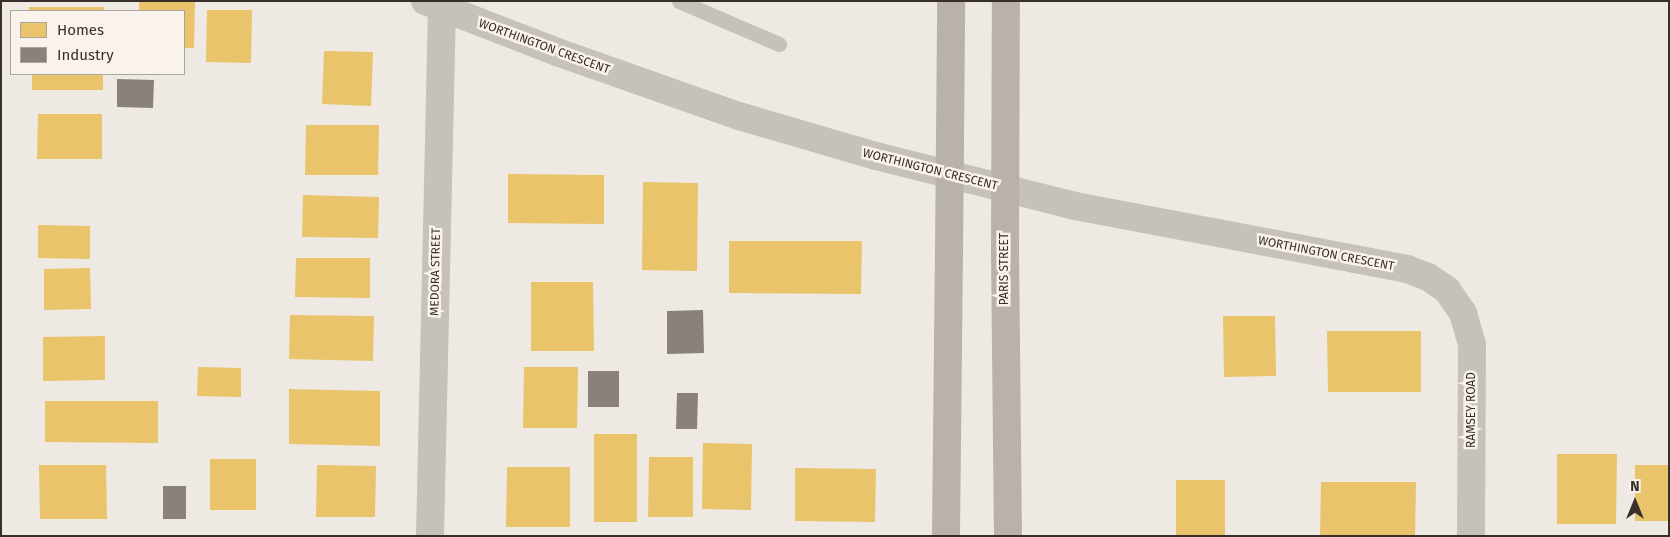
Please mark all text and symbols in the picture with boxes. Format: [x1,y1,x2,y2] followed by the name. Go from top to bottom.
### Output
[10,10,185,75] legend
[476,17,612,77] street label: WORTHINGTON CRESCENT
[57,21,104,39] text: Homes
[57,46,114,64] text: Industry
[861,146,999,194] street label: WORTHINGTON CRESCENT
[428,228,444,316] street label: MEDORA STREET
[998,233,1012,305] street label: PARIS STREET
[1257,234,1395,274] street label: WORTHINGTON CRESCENT
[1465,372,1479,448] street label: RAMSEY ROAD
[1610,477,1660,527] north arrow
[1630,478,1640,495] text: N

